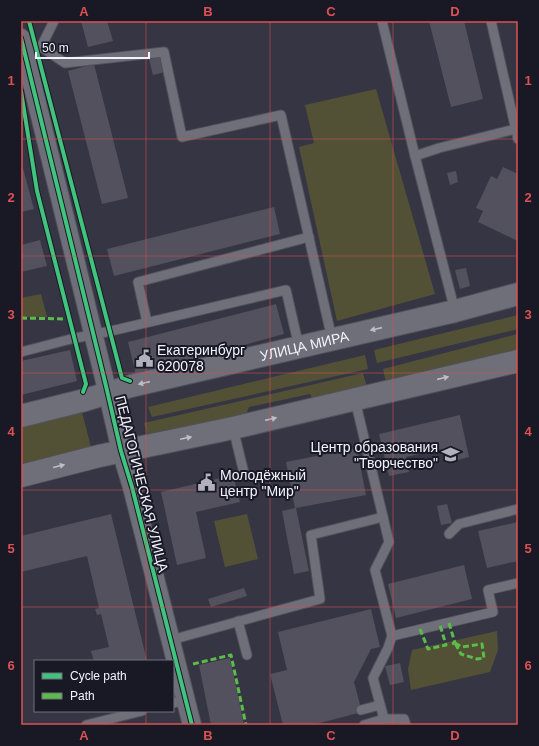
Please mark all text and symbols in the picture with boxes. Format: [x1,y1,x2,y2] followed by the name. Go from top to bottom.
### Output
[79,4,89,19] text: A
[203,4,213,19] text: B
[326,4,336,19] text: C
[450,4,460,19] text: D
[36,34,149,60] scale bar
[42,41,69,55] text: 50 m
[7,73,15,88] text: 1
[524,73,532,88] text: 1
[7,190,15,205] text: 2
[524,190,532,205] text: 2
[7,307,15,322] text: 3
[524,307,532,322] text: 3
[370,327,382,333] one-way arrow
[258,328,351,364] street label: УЛИЦА МИРА
[157,342,245,374] place label: Екатеринбург 620078
[134,348,154,368] public building icon: Екатеринбург 620078
[437,374,449,380] one-way arrow
[138,381,150,387] one-way arrow
[112,394,172,574] street label: ПЕДАГОГИЧЕСКАЯ УЛИЦА
[265,415,277,421] one-way arrow
[7,424,15,439] text: 4
[524,424,532,439] text: 4
[179,434,192,440] one-way arrow
[311,439,438,471] place label: Центр образования "Творчество"
[441,445,461,465] school or university icon: Центр образования "Творчество"
[53,463,65,469] one-way arrow
[220,467,306,499] place label: Молодёжный центр "Мир"
[197,473,217,493] public building icon: Молодёжный центр "Мир"
[7,541,15,556] text: 5
[524,541,532,556] text: 5
[7,658,15,673] text: 6
[524,658,532,673] text: 6
[34,660,174,712] legend
[70,669,127,683] text: Cycle path
[70,689,95,703] text: Path
[79,728,89,743] text: A
[203,728,213,743] text: B
[326,728,336,743] text: C
[450,728,460,743] text: D

